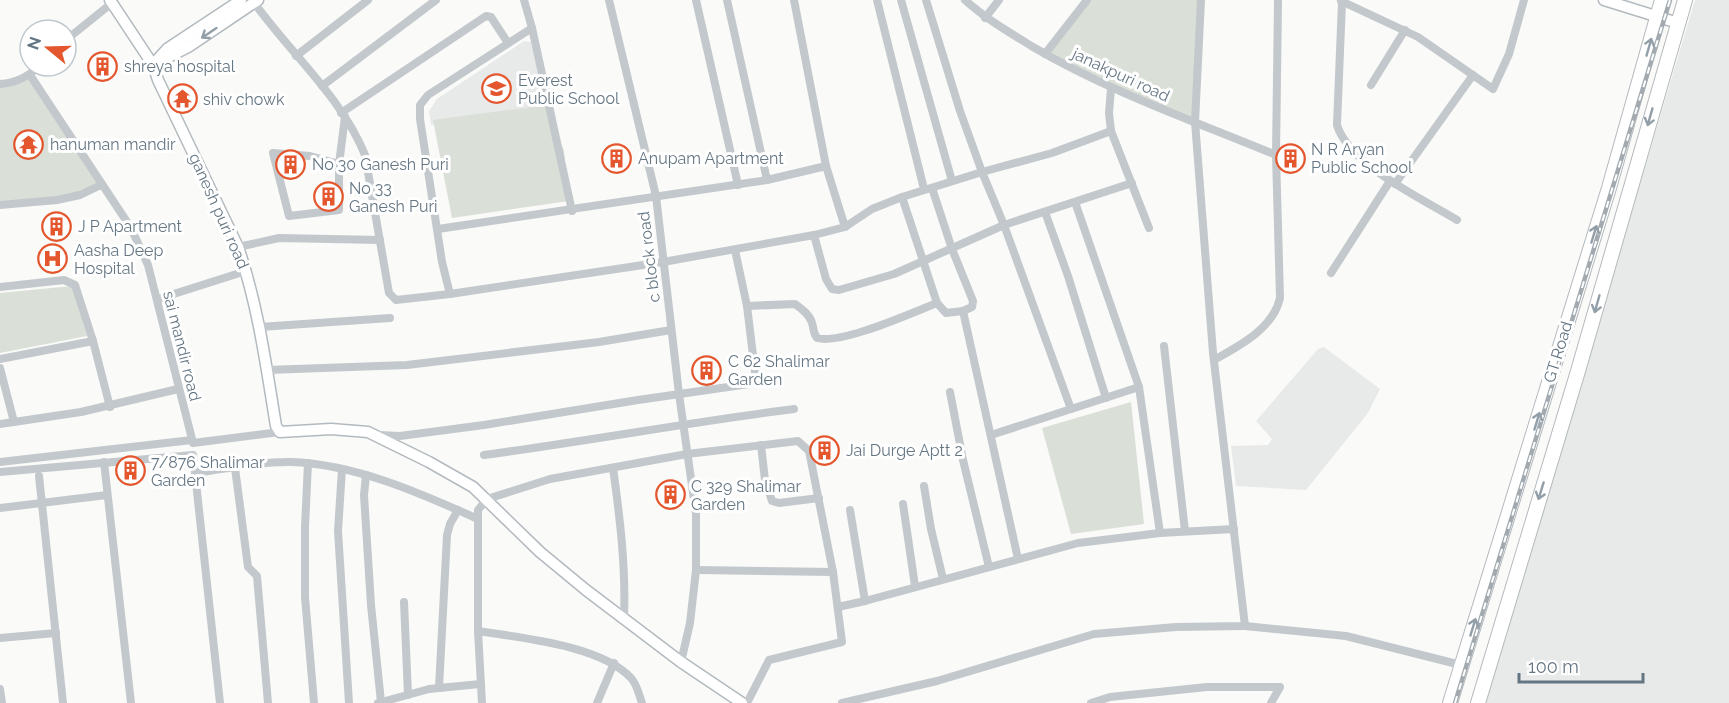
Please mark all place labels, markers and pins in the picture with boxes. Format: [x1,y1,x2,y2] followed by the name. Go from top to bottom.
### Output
[87,50,119,82] building icon: shreya hospital
[124,57,236,76] place label: shreya hospital
[518,71,620,108] place label: Everest Public School
[481,73,513,105] school or university icon: Everest Public School
[166,83,198,115] temple icon: shiv chowk
[203,90,285,109] place label: shiv chowk
[13,128,45,160] temple icon: hanuman mandir
[50,135,176,154] place label: hanuman mandir
[1311,140,1413,177] place label: N R Aryan Public School
[601,142,633,174] building icon: Anupam Apartment
[1274,142,1306,174] building icon: N R Aryan Public School
[275,148,307,180] building icon: No 30 Ganesh Puri
[638,149,784,168] place label: Anupam Apartment
[312,155,449,174] place label: No 30 Ganesh Puri
[349,179,438,216] place label: No 33 Ganesh Puri
[312,181,344,213] building icon: No 33 Ganesh Puri
[41,210,73,242] building icon: J P Apartment
[78,217,183,236] place label: J P Apartment
[74,241,163,278] place label: Aasha Deep Hospital
[37,243,69,275] hospital icon: Aasha Deep Hospital
[728,352,830,389] place label: C 62 Shalimar Garden
[691,354,723,386] building icon: C 62 Shalimar Garden
[809,434,841,466] building icon: Jai Durge Aptt 2
[846,441,963,460] place label: Jai Durge Aptt 2
[151,453,265,490] place label: 7/876 Shalimar Garden
[114,455,146,487] building icon: 7/876 Shalimar Garden
[691,477,801,514] place label: C 329 Shalimar Garden
[654,479,686,511] building icon: C 329 Shalimar Garden

